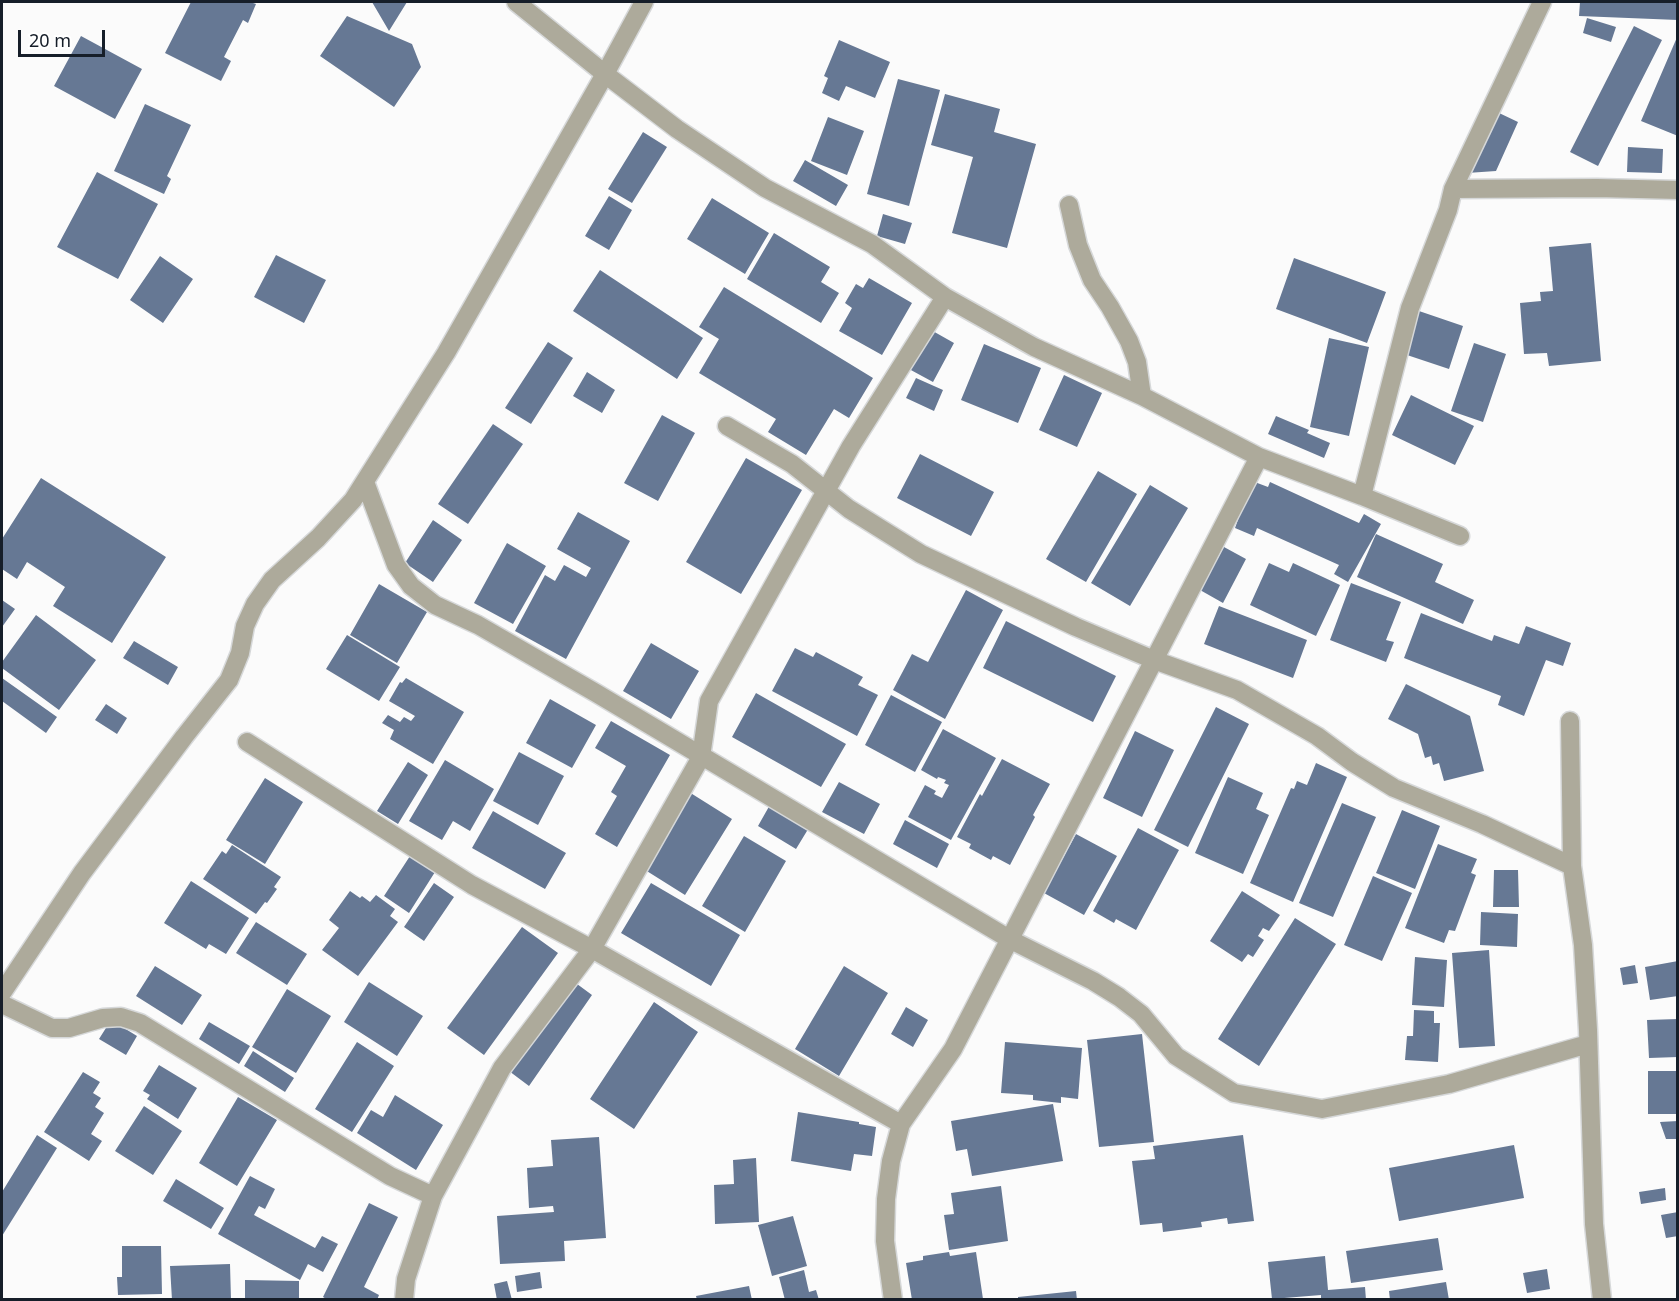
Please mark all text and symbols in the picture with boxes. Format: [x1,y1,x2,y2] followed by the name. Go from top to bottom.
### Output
[21,18,108,56] scale bar
[29,28,71,52] text: 20 m

